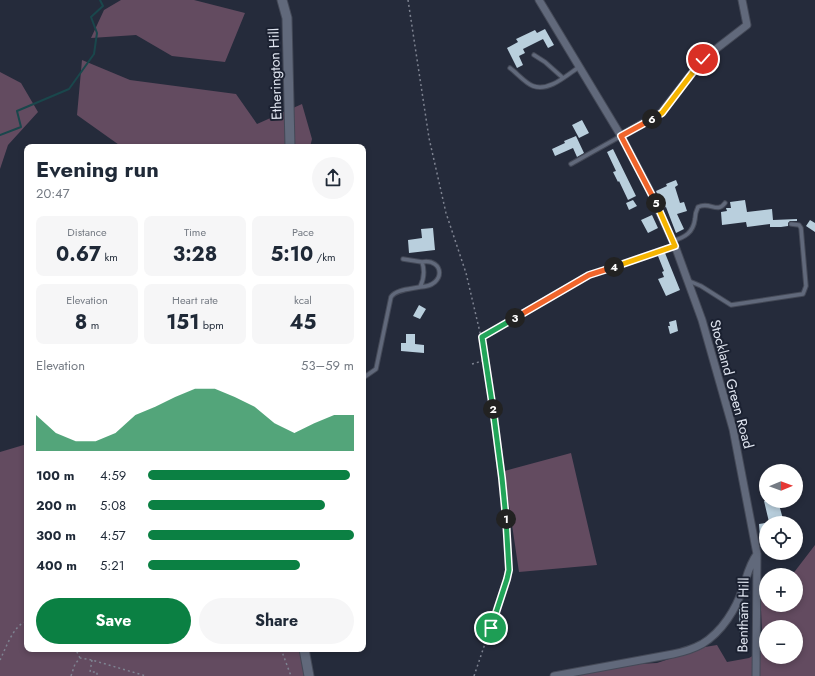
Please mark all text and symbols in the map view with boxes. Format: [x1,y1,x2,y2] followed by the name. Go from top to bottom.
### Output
[263,28,287,120] street label: Etherington Hill
[686,42,720,76] pin
[692,48,714,70] icon: check
[642,109,662,129] pin: 6
[648,111,656,127] text: 6
[36,153,159,185] text: Evening run
[312,157,354,199] button: share
[36,184,70,203] text: 20:47
[646,193,666,213] pin: 5
[652,195,660,211] text: 5
[67,224,107,240] text: Distance
[184,224,206,240] text: Time
[292,224,314,240] text: Pace
[56,240,101,269] text: 0.67
[173,240,217,269] text: 3:28
[270,240,313,269] text: 5:10
[101,249,118,265] text: km
[313,249,336,265] text: /km
[604,257,624,277] pin: 4
[610,259,618,275] text: 4
[66,292,108,308] text: Elevation
[172,292,218,308] text: Heart rate
[294,292,312,308] text: kcal
[75,308,87,337] text: 8
[166,308,199,337] text: 151
[290,308,316,337] text: 45
[505,308,525,328] pin: 3
[512,310,518,326] text: 3
[87,317,99,333] text: m
[199,317,224,333] text: bpm
[705,317,759,451] street label: Stockland Green Road
[36,356,85,375] text: Elevation
[301,356,354,375] text: 53–59 m
[483,399,503,419] pin: 2
[489,401,497,417] text: 2
[759,464,803,508] north arrow
[759,464,803,664] map controls
[36,466,74,485] text: 100 m
[100,466,126,485] text: 4:59
[36,496,76,515] text: 200 m
[100,496,126,515] text: 5:08
[496,509,516,529] pin: 1
[503,511,509,527] text: 1
[759,516,803,560] button: locate
[36,526,76,545] text: 300 m
[100,526,126,545] text: 4:57
[36,556,77,575] text: 400 m
[100,556,124,575] text: 5:21
[759,568,803,612] button: +
[732,577,754,653] street label: Bentham Hill
[36,598,191,644] button: Save
[199,598,354,644] button: Share
[474,611,508,645] pin
[480,617,502,639] icon: arrive
[759,620,803,664] button: −

